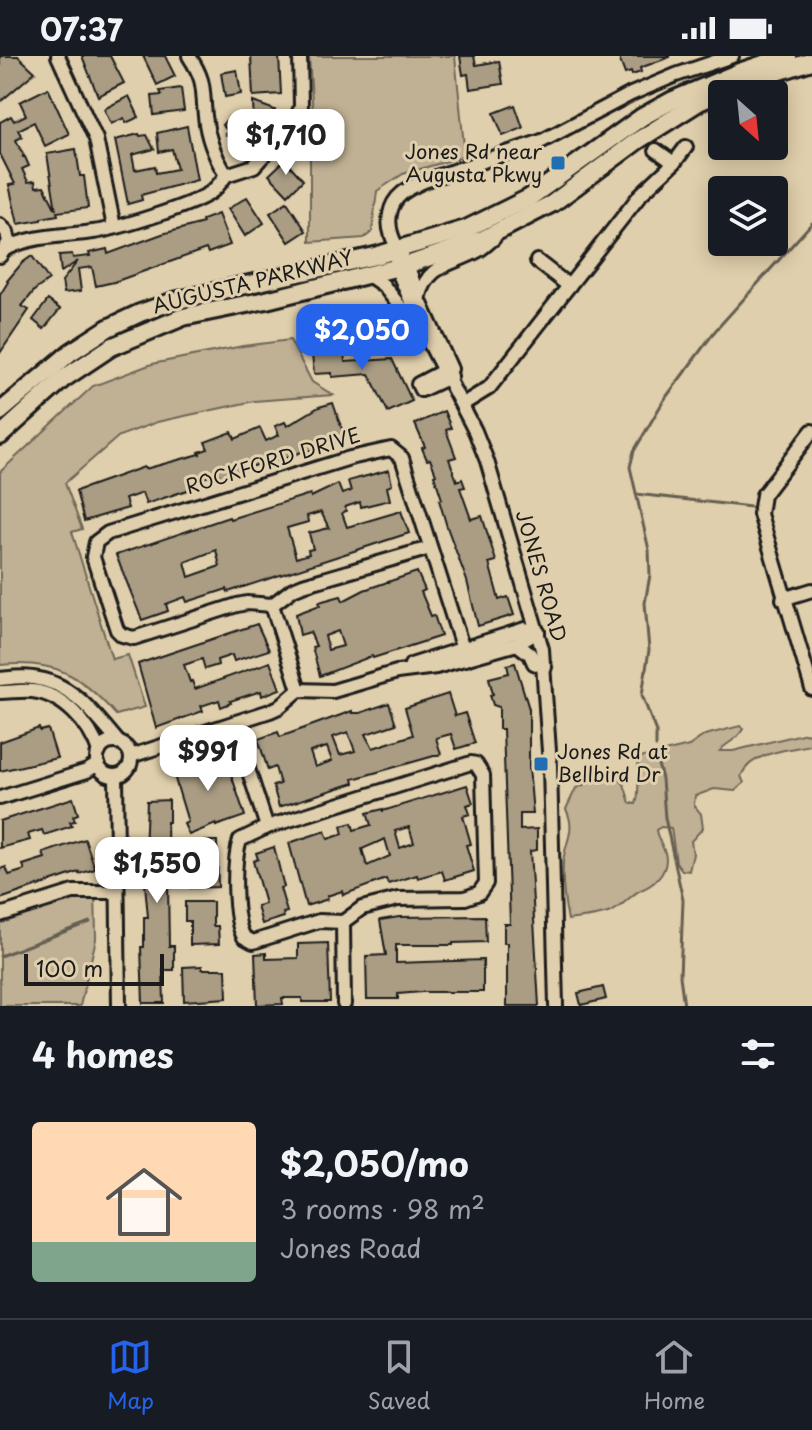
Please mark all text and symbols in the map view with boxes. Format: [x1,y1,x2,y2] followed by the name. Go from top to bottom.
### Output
[40,6,123,51] text: 07:37
[708,80,788,160] north arrow
[708,80,788,256] map controls
[221,109,351,177] pin: $1,710
[246,115,326,154] text: $1,710
[405,136,542,189] place label: Jones Rd near Augusta Pkwy
[549,154,567,172] marker: Jones Rd near Augusta Pkwy
[708,176,788,256] button: layers
[149,242,356,320] street label: AUGUSTA PARKWAY
[297,304,427,372] pin: $2,050
[314,310,410,349] text: $2,050
[182,419,364,501] street label: ROCKFORD DRIVE
[509,507,575,645] street label: JONES ROAD
[161,725,255,793] pin: $991
[178,731,238,770] text: $991
[557,736,668,789] place label: Jones Rd at Bellbird Dr
[532,755,550,773] marker: Jones Rd at Bellbird Dr
[92,837,222,905] pin: $1,550
[113,843,201,882] text: $1,550
[24,950,164,986] scale bar
[36,951,103,984] text: 100 m
[32,1028,174,1080] text: 4 homes
[736,1032,780,1076] icon: filters
[280,1137,469,1189] text: $2,050/mo
[96,1154,192,1250] icon: home
[280,1189,485,1228] text: 3 rooms · 98 m²
[280,1228,422,1267] text: Jones Road
[107,1335,154,1416] tab: Map
[368,1335,430,1416] tab: Saved
[644,1335,705,1416] tab: Home

